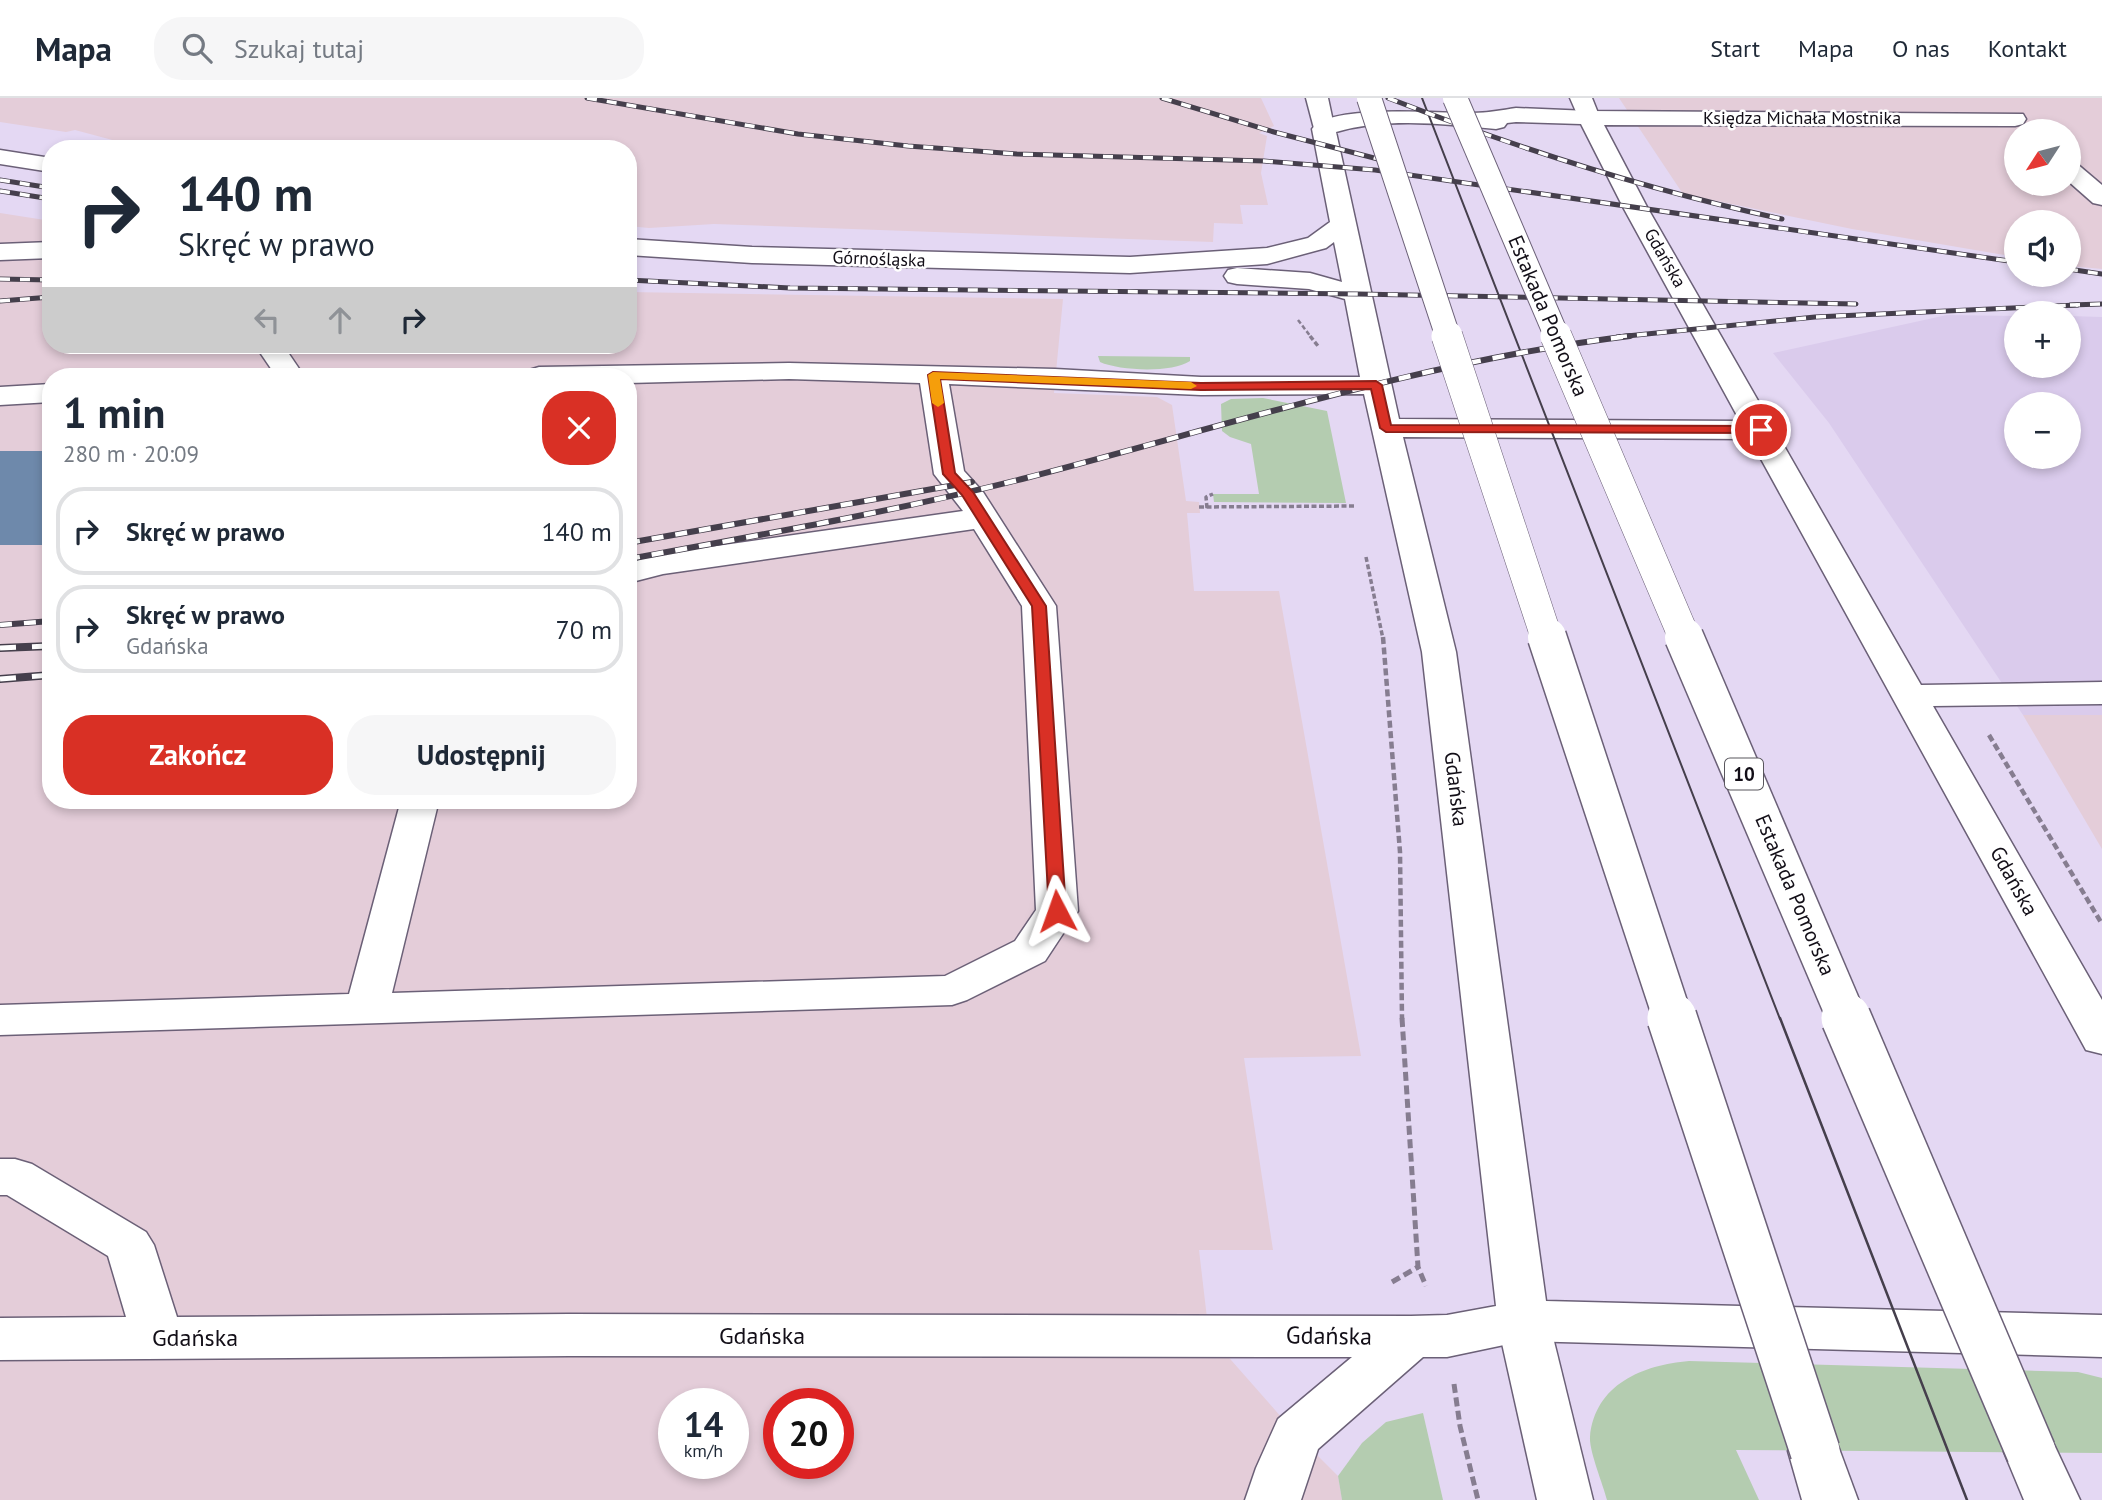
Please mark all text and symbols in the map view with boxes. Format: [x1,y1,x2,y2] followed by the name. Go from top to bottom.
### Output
[154,17,644,80] search box
[35,27,112,70] text: Mapa
[178,29,216,67] icon: search
[234,32,364,65] text: Szukaj tutaj
[1710,33,1760,64] text: Start
[1798,33,1854,64] text: Mapa
[1892,33,1950,64] text: O nas
[1988,33,2067,64] text: Kontakt
[1703,106,1901,129] street label: Księdza Michała Mostnika
[2004,119,2081,196] north arrow
[2004,119,2081,469] map controls
[178,161,313,225] text: 140 m
[63,168,154,259] icon: right
[2004,210,2081,287] button: sound
[178,223,375,265] text: Skręć w prawo
[1639,224,1692,291] street label: Gdańska
[1502,231,1595,400] street label: Estakada Pomorska
[832,245,926,272] street label: Górnośląska
[248,301,286,339] icon: left
[321,301,359,339] icon: ahead
[394,301,432,339] icon: right
[2004,301,2081,378] button: +
[63,385,165,440] text: 1 min
[542,391,616,465] button: close
[2004,392,2081,469] button: −
[1731,400,1791,460] pin
[1742,411,1780,449] icon: arrive
[63,439,199,468] text: 280 m · 20:09
[67,512,105,550] icon: right
[126,515,285,548] text: Skręć w prawo
[541,515,612,548] text: 140 m
[126,598,285,631] text: Skręć w prawo
[67,610,105,648] icon: right
[556,613,612,646] text: 70 m
[126,631,209,660] text: Gdańska
[63,715,333,795] button: Zakończ
[347,715,616,795] button: Udostępnij
[1439,750,1474,828] street label: Gdańska
[1725,758,1763,790] road number: 10
[1749,810,1842,979] street label: Estakada Pomorska
[1984,841,2045,920] street label: Gdańska
[1020,874,1094,948] position arrow
[1286,1319,1372,1352] street label: Gdańska
[719,1320,805,1351] street label: Gdańska
[152,1322,238,1353] street label: Gdańska
[763,1388,854,1479] speed limit sign: 20
[684,1401,723,1447] text: 14
[684,1439,723,1462] text: km/h

